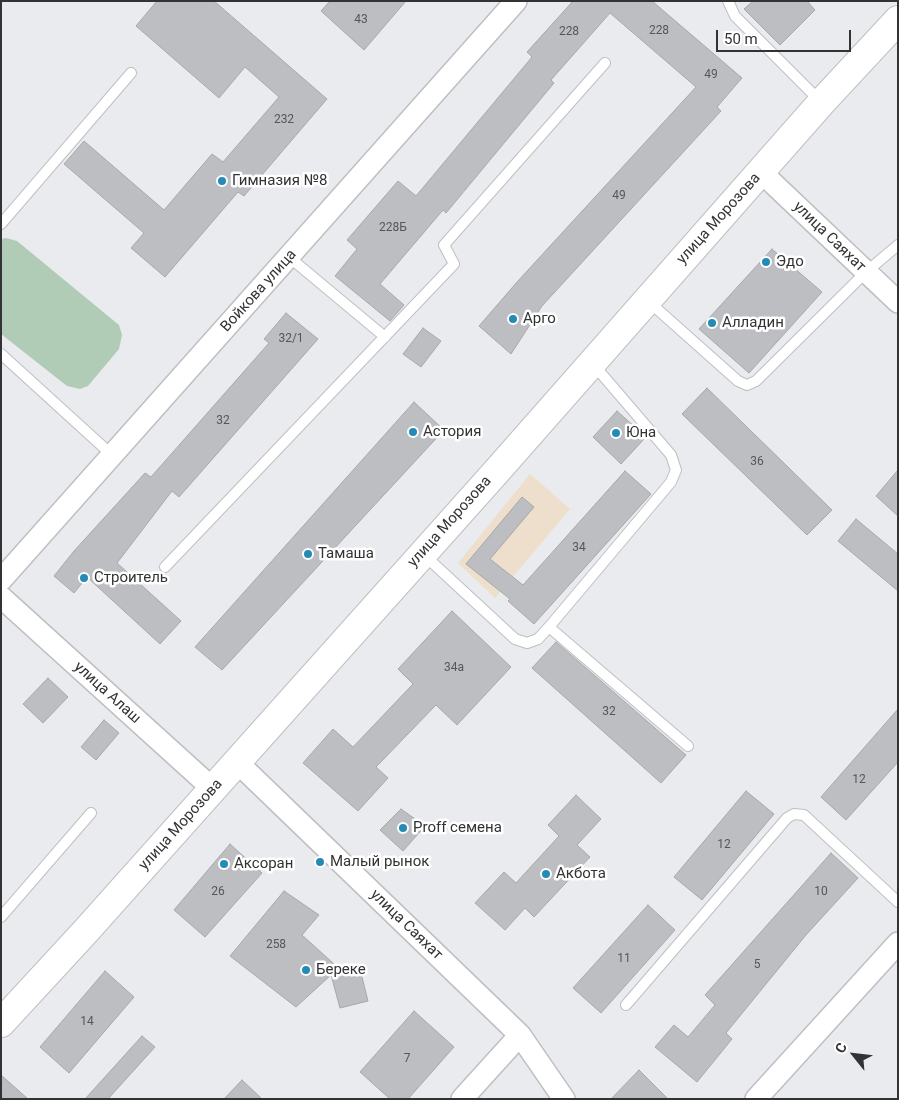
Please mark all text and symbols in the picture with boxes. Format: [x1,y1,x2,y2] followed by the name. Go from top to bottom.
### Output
[354,13,368,27] house number: 43
[719,20,854,52] scale bar
[649,24,669,38] house number: 228
[559,25,579,39] house number: 228
[724,30,758,48] text: 50 m
[704,68,718,82] house number: 49
[274,113,294,127] house number: 232
[673,170,765,268] street label: улица Морозова
[232,172,328,190] place label: Гимназия №8
[216,175,228,187] marker: Гимназия №8
[612,189,626,203] house number: 49
[789,198,869,276] street label: улица Саяхат
[379,221,407,235] house number: 228Б
[217,246,301,336] street label: Войкова улица
[776,253,804,271] place label: Эдо
[760,256,772,268] marker: Эдо
[523,310,556,328] place label: Арго
[507,313,519,325] marker: Арго
[722,314,784,332] place label: Алладин
[706,317,718,329] marker: Алладин
[278,332,304,346] house number: 32/1
[216,414,230,428] house number: 32
[423,423,481,441] place label: Астория
[626,424,656,442] place label: Юна
[407,426,419,438] marker: Астория
[610,427,622,439] marker: Юна
[750,455,764,469] house number: 36
[404,473,496,571] street label: улица Морозова
[572,541,586,555] house number: 34
[318,545,374,563] place label: Тамаша
[302,548,314,560] marker: Тамаша
[94,569,168,587] place label: Строитель
[78,572,90,584] marker: Строитель
[70,658,144,728] street label: улица Алаш
[444,661,464,675] house number: 34а
[602,705,616,719] house number: 32
[852,773,866,787] house number: 12
[135,776,227,874] street label: улица Морозова
[413,819,502,837] place label: Proff семена
[397,822,409,834] marker: Proff семена
[717,838,731,852] house number: 12
[330,853,429,871] place label: Малый рынок
[234,855,293,873] place label: Аксоран
[314,856,326,868] marker: Малый рынок
[218,858,230,870] marker: Аксоран
[556,865,606,883] place label: Акбота
[540,868,552,880] marker: Акбота
[211,885,225,899] house number: 26
[814,885,828,899] house number: 10
[366,886,446,964] street label: улица Саяхат
[266,938,286,952] house number: 258
[617,952,631,966] house number: 11
[754,958,760,972] house number: 5
[316,961,366,979] place label: Береке
[300,964,312,976] marker: Береке
[80,1015,94,1029] house number: 14
[829,1030,879,1080] north arrow
[832,1040,850,1056] text: С
[404,1052,410,1066] house number: 7

